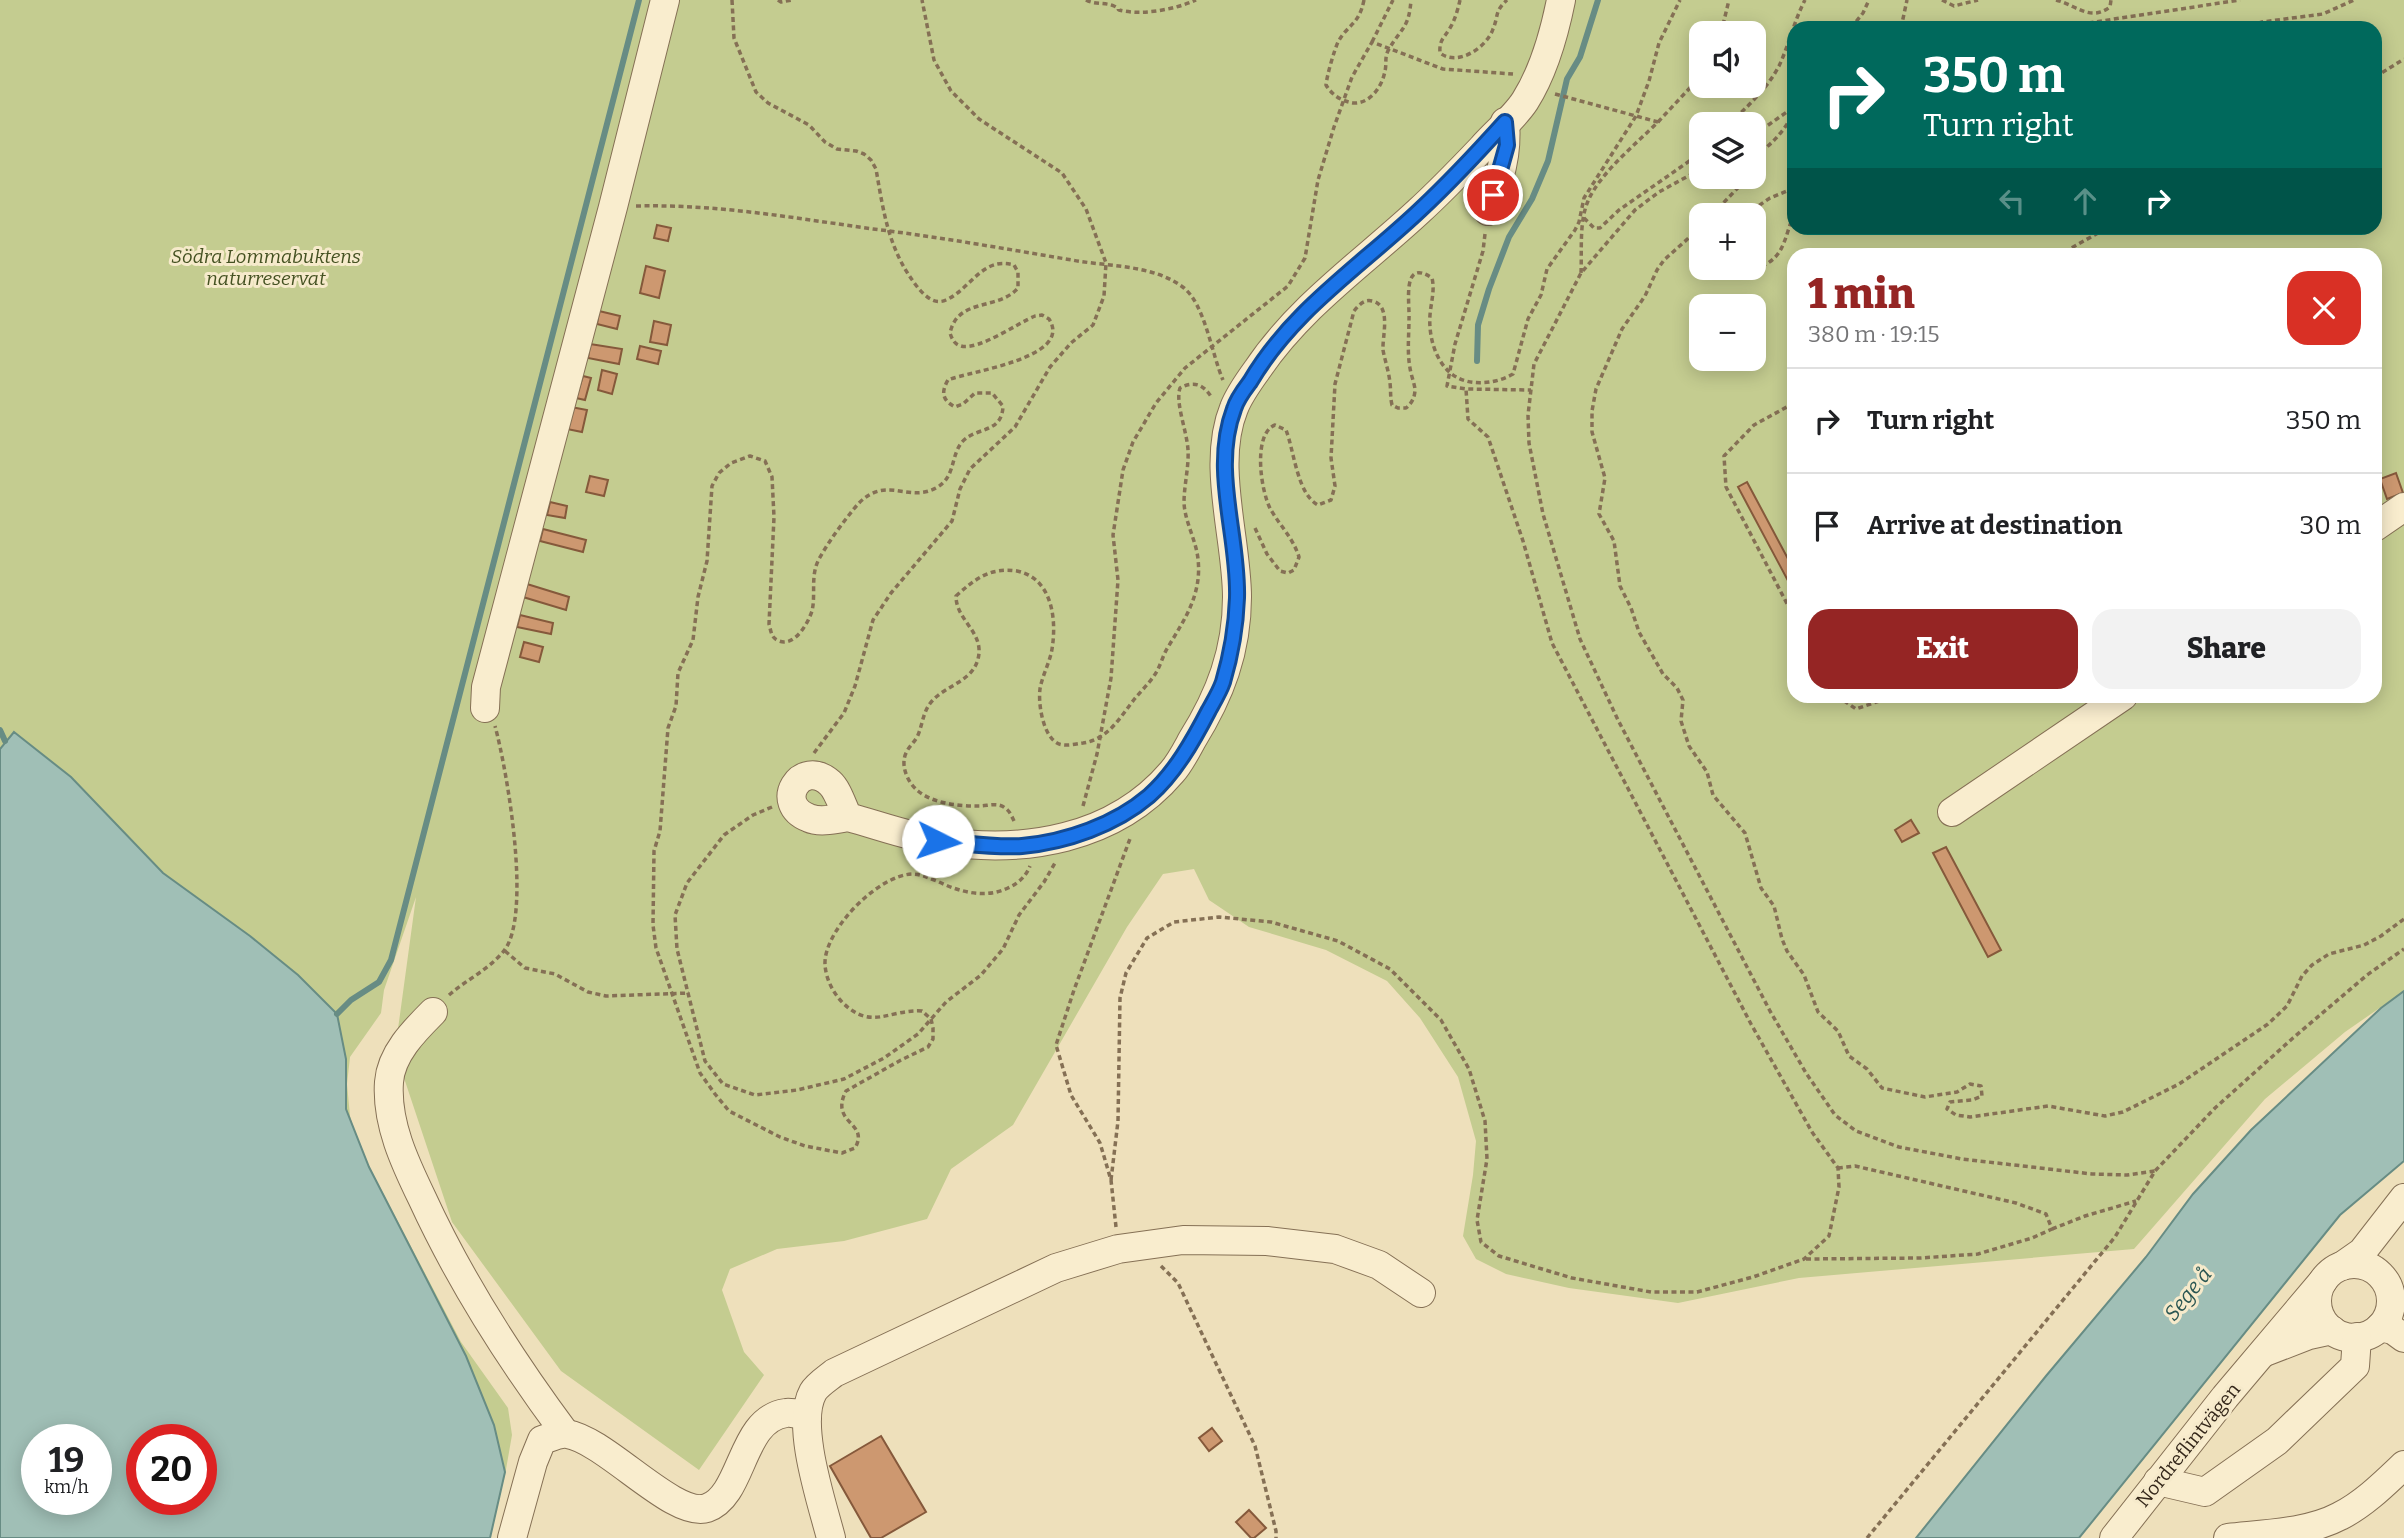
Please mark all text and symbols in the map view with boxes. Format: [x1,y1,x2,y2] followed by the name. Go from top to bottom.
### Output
[1689,21,1766,371] map controls
[1689,21,1766,98] button: sound
[1923,46,2065,105] text: 350 m
[1808,49,1899,140] icon: right
[1923,106,2074,144] text: Turn right
[1689,112,1766,189] button: layers
[1463,165,1523,225] pin
[1474,176,1512,214] icon: arrive
[1993,182,2031,220] icon: left
[2066,182,2104,220] icon: ahead
[2139,182,2177,220] icon: right
[1689,203,1766,280] button: +
[171,245,361,290] park label: Södra Lommabuktens naturreservat
[1808,269,1915,319] text: 1 min
[2287,271,2361,345] button: close
[1689,294,1766,371] button: −
[1808,320,1940,348] text: 380 m · 19:15
[1808,402,1846,440] icon: right
[1867,405,1994,436] text: Turn right
[2286,405,2361,436] text: 350 m
[1808,507,1846,545] icon: arrive
[1867,510,2122,541] text: Arrive at destination
[2300,510,2361,541] text: 30 m
[1808,609,2078,689] button: Exit
[2092,609,2361,689] button: Share
[901,804,975,878] position arrow
[2159,1262,2217,1326] water label: Sege å
[2131,1378,2245,1512] street label: Nordreflintvägen
[126,1424,217,1515] speed limit sign: 20
[49,1439,84,1481] text: 19
[44,1476,89,1498] text: km/h

